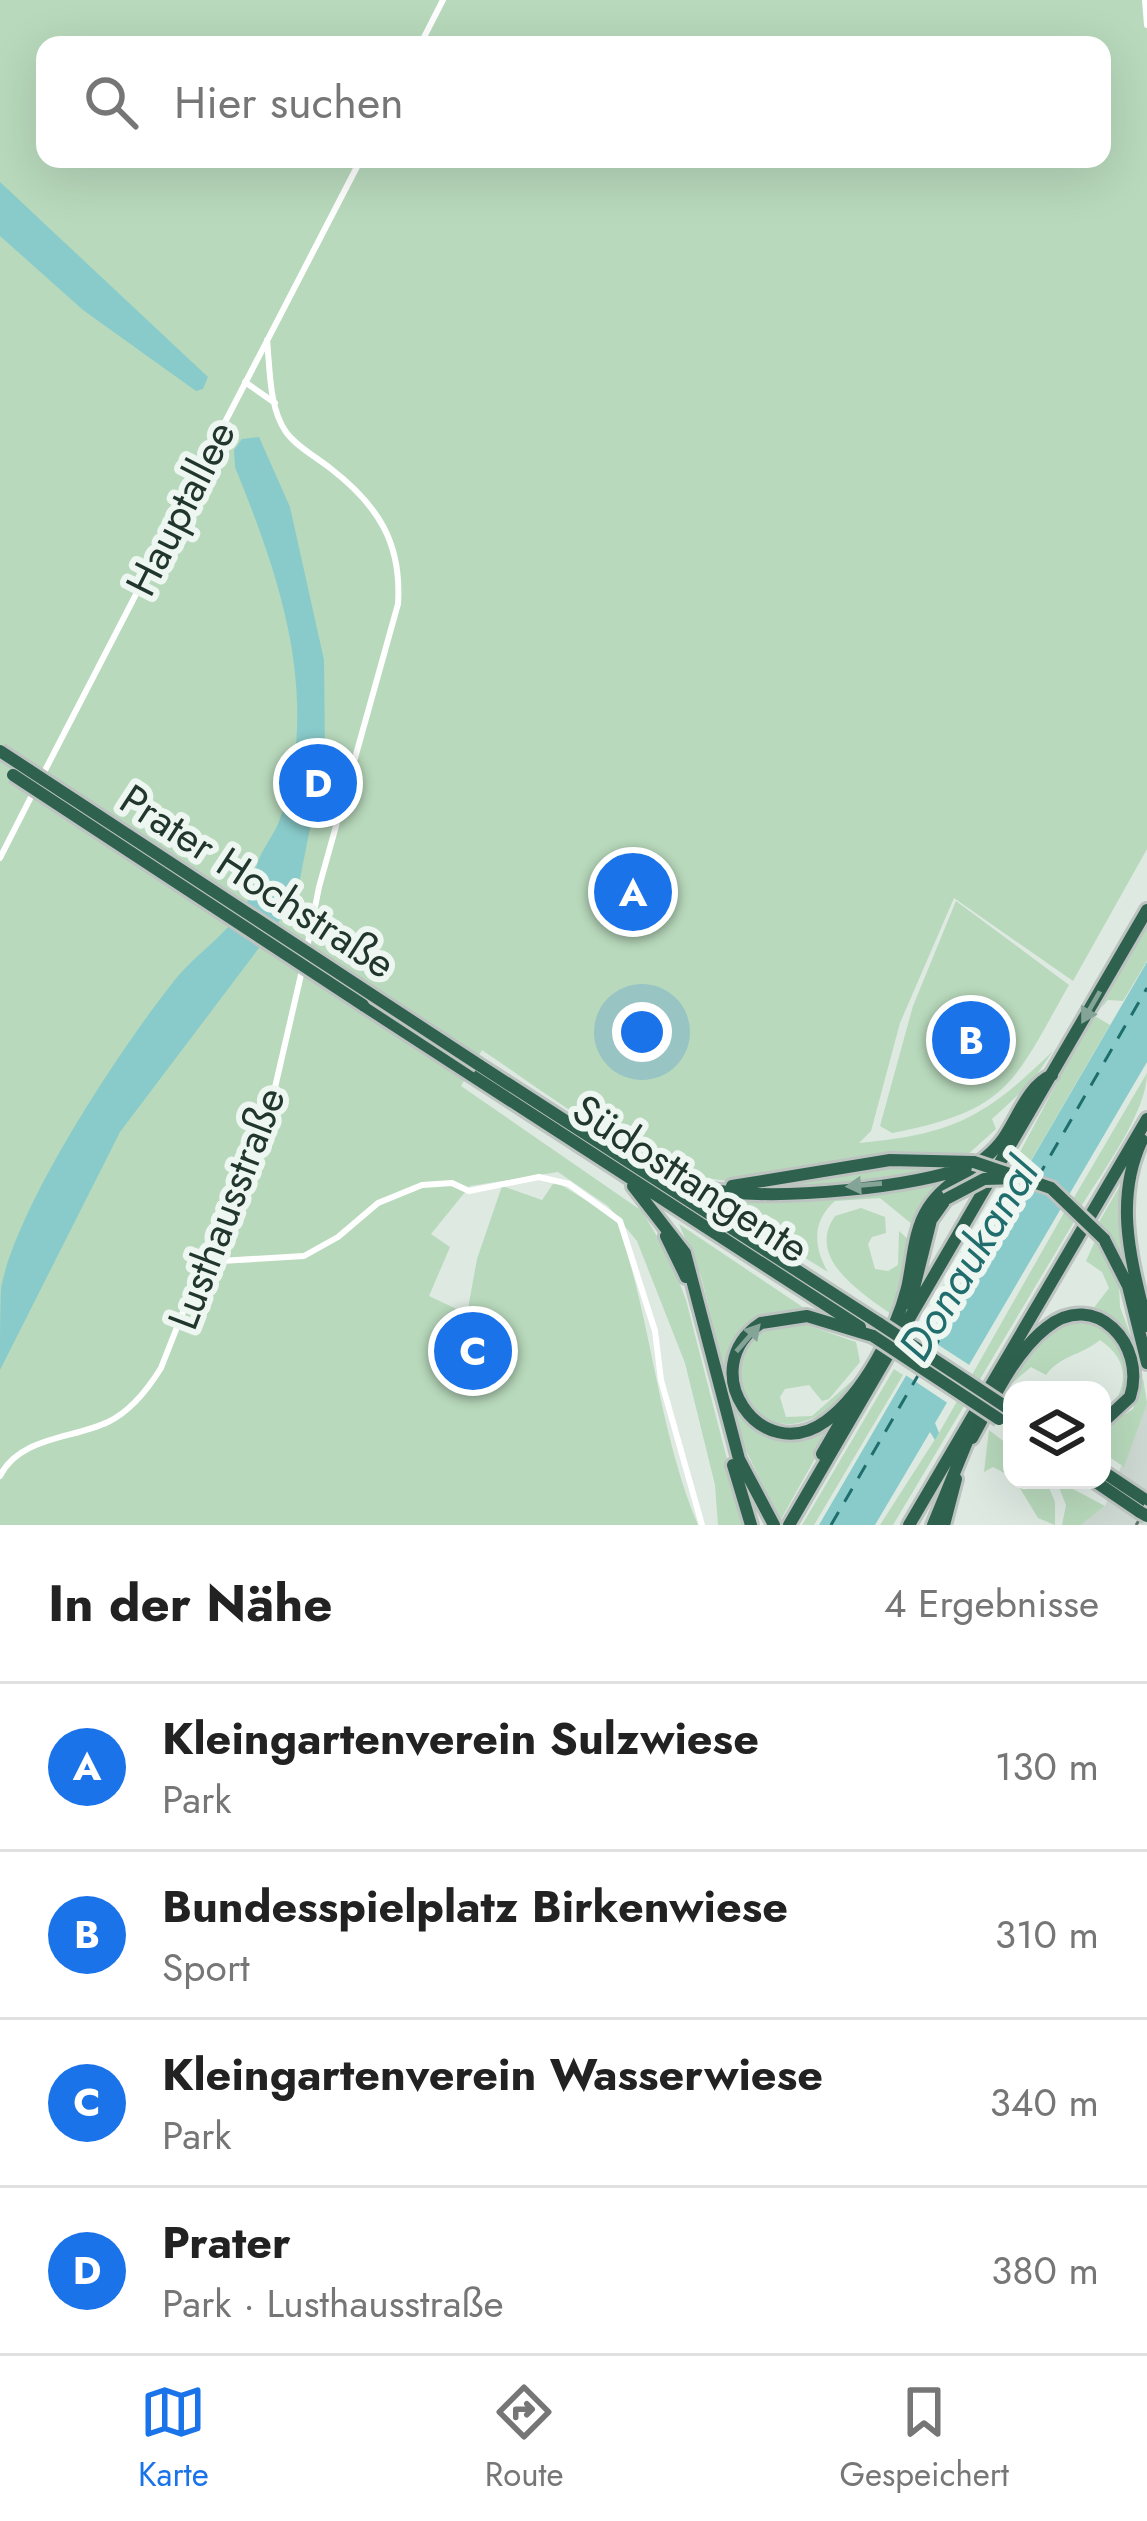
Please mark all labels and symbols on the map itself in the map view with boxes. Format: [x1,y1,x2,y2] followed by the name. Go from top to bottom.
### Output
[110,410,251,606] street label: Hauptallee
[279,738,357,828] pin: D
[108,769,408,993] street label: Prater Hochstraße
[594,847,672,937] pin: A
[1082,990,1103,1024] one-way arrow
[932,995,1010,1085] pin: B
[612,1002,672,1062] your location
[152,1078,301,1338] street label: Lusthausstraße
[561,1079,821,1278] street label: Südosttangente
[882,1144,1056,1373] water label: Donaukanal
[845,1176,882,1195] one-way arrow
[434,1306,512,1396] pin: C
[734,1324,760,1354] one-way arrow

